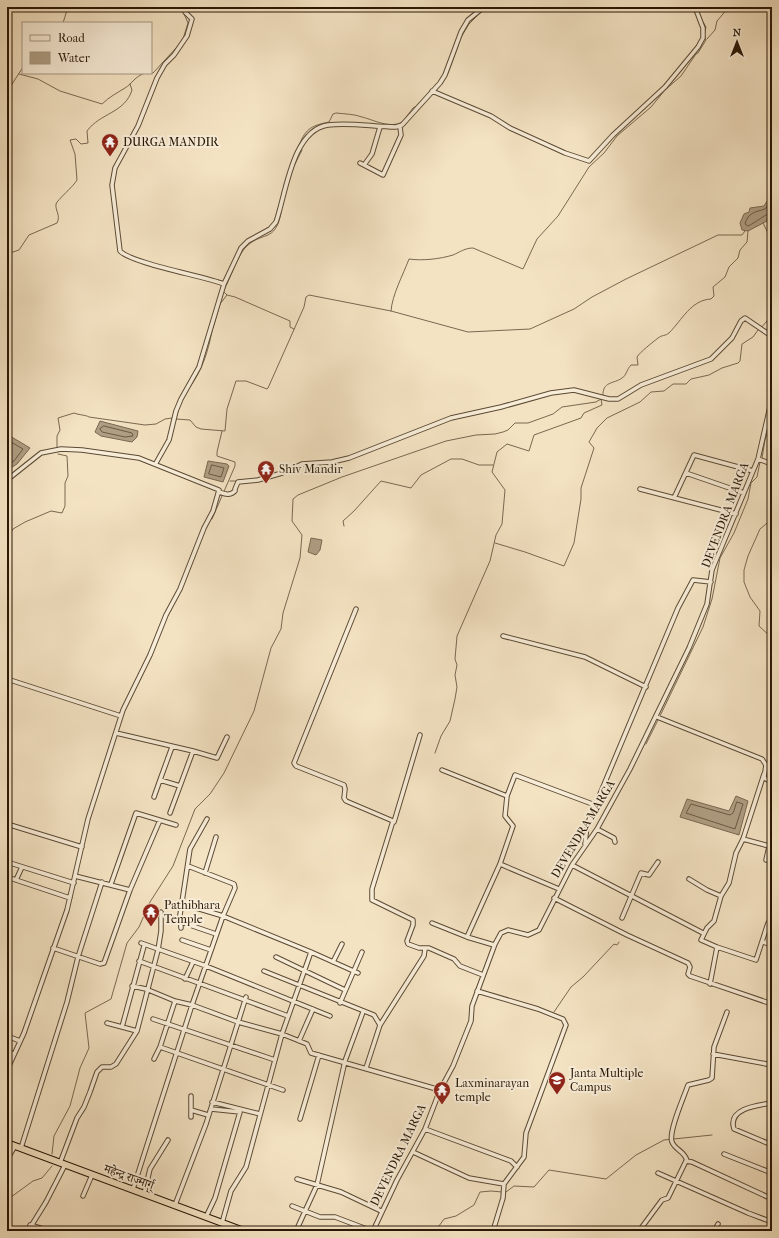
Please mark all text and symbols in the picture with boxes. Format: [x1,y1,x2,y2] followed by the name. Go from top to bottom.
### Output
[22,22,152,74] legend
[717,22,757,62] north arrow
[733,26,742,39] text: N
[58,31,85,45] text: Road
[57,51,91,65] text: Water
[100,132,120,157] temple icon: DURGA MANDIR
[123,135,220,149] place label: DURGA MANDIR
[256,459,276,484] temple icon: Shiv Mandir
[698,460,752,570] street label: DEVENDRA MARGA
[279,462,343,476] place label: Shiv Mandir
[548,777,618,881] street label: DEVENDRA MARGA
[164,898,221,926] place label: Pathibhara Temple
[141,902,161,927] temple icon: Pathibhara Temple
[569,1066,643,1094] place label: Janta Multiple Campus
[547,1070,567,1095] school or university icon: Janta Multiple Campus
[455,1076,529,1104] place label: Laxminarayan temple
[432,1080,452,1105] temple icon: Laxminarayan temple
[367,1101,429,1208] street label: DEVENDRA MARGA
[101,1160,158,1194] street label: महेन्द्र राज्मार्ग्

